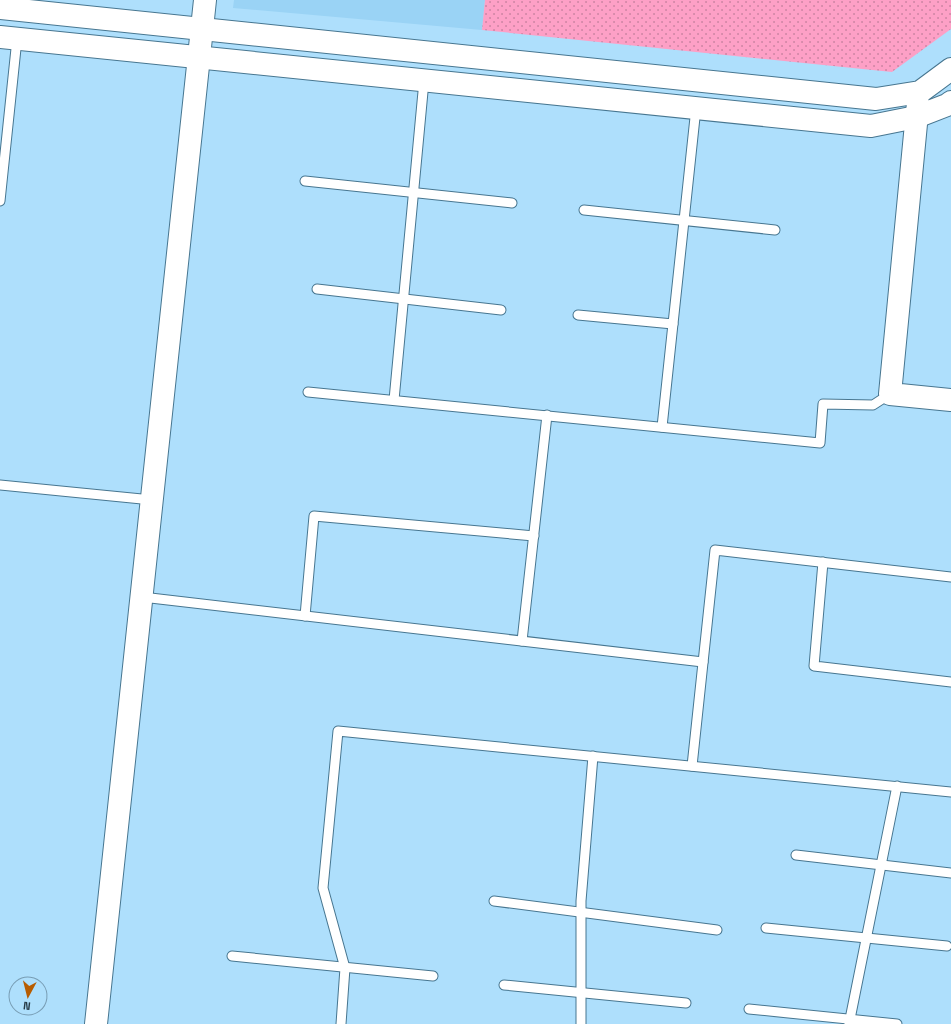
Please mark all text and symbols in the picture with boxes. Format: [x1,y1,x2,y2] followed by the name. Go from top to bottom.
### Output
[8,976,48,1016] north arrow
[22,999,31,1013] text: N

